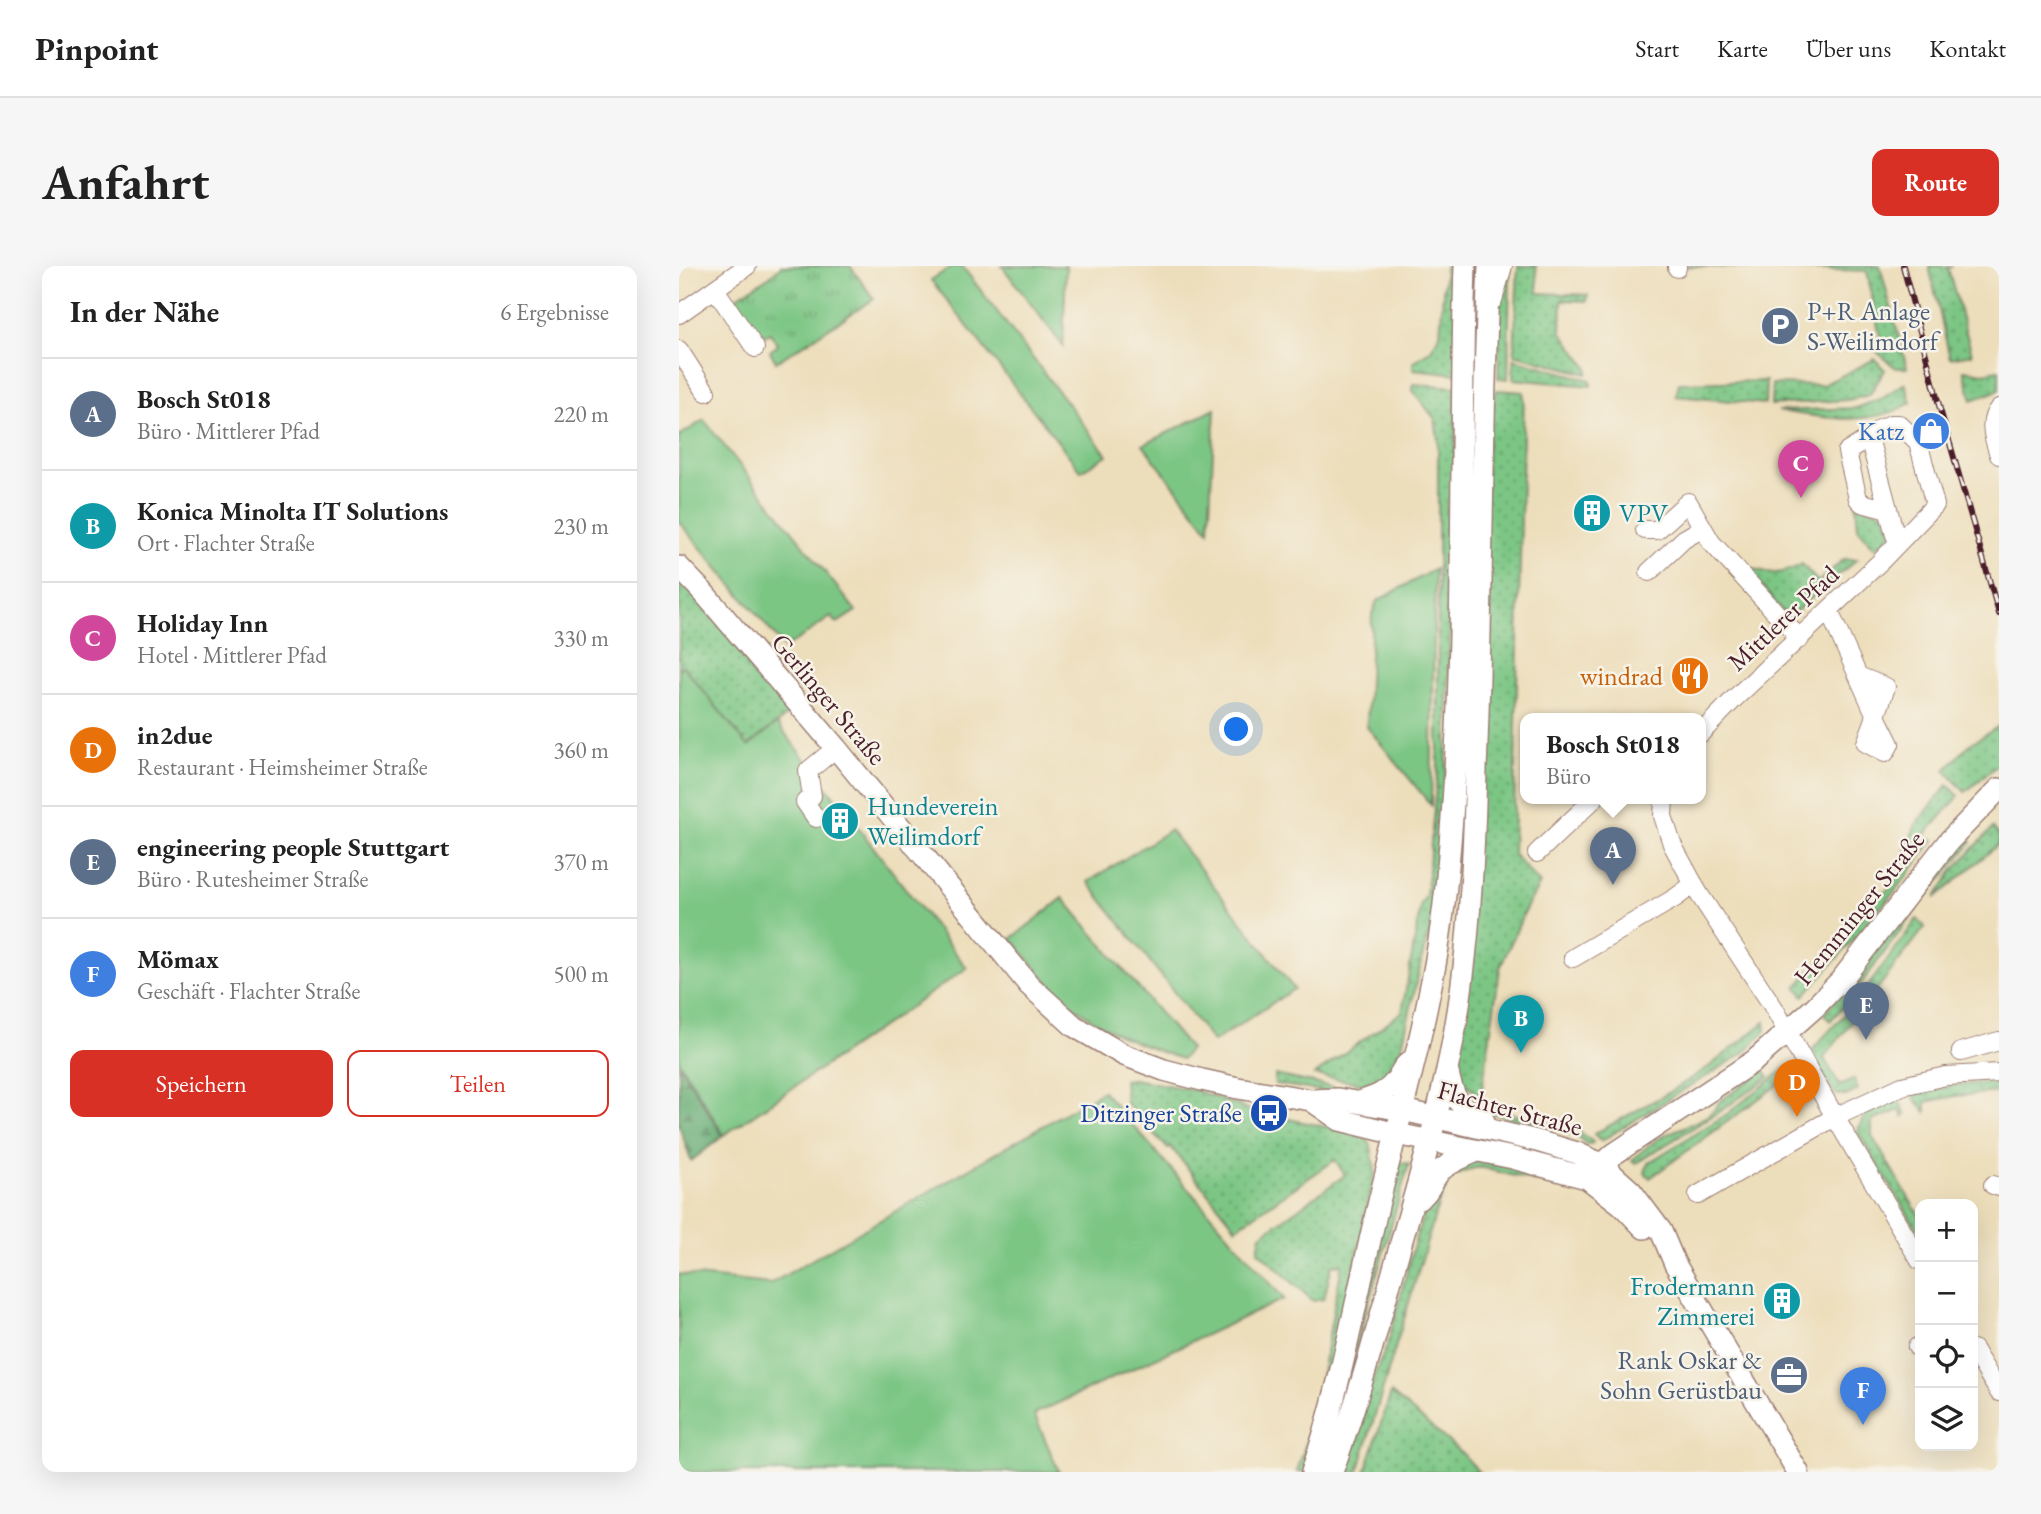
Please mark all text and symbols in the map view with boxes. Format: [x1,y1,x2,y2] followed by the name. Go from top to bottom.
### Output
[35,27,158,70] text: Pinpoint
[1635,33,1679,64] text: Start
[1717,33,1768,64] text: Karte
[1806,33,1891,64] text: Über uns
[1929,33,2006,64] text: Kontakt
[1872,149,1999,216] button: Route
[42,150,209,214] text: Anfahrt
[70,292,219,331] text: In der Nähe
[1807,294,1941,358] place label: P+R Anlage S-Weilimdorf
[500,297,609,327] text: 6 Ergebnisse
[1759,305,1801,347] parking icon: P+R Anlage S-Weilimdorf
[137,382,271,416] text: Bosch St018
[85,399,101,429] text: A
[553,399,609,429] text: 220 m
[1910,410,1952,452] shop icon: Katz
[1858,414,1904,448] place label: Katz
[137,416,320,446] text: Büro · Mittlerer Pfad
[1778,440,1824,498] pin: C
[1571,492,1613,534] building icon: VPV
[137,494,448,528] text: Konica Minolta IT Solutions
[1619,496,1669,530] place label: VPV
[86,511,100,541] text: B
[553,511,609,541] text: 230 m
[137,528,315,558] text: Ort · Flachter Straße
[1720,557,1847,678] street label: Mittlerer Pfad
[137,606,268,640] text: Holiday Inn
[85,623,101,653] text: C
[553,623,609,653] text: 330 m
[764,626,894,772] street label: Gerlinger Straße
[137,640,327,670] text: Hotel · Mittlerer Pfad
[1669,655,1711,697] restaurant icon: windrad
[1580,659,1664,693] place label: windrad
[1219,712,1253,746] your location
[1520,713,1706,804] popup
[137,718,212,752] text: in2due
[1546,727,1680,761] text: Bosch St018
[84,735,102,765] text: D
[553,735,609,765] text: 360 m
[137,752,428,782] text: Restaurant · Heimsheimer Straße
[1546,761,1591,791] text: Büro
[867,789,999,853] place label: Hundeverein Weilimdorf
[819,800,861,842] building icon: Hundeverein Weilimdorf
[1786,824,1932,992] street label: Hemminger Straße
[1590,827,1636,885] pin: A
[137,830,449,864] text: engineering people Stuttgart
[86,847,100,877] text: E
[553,847,609,877] text: 370 m
[137,864,369,894] text: Büro · Rutesheimer Straße
[137,942,219,976] text: Mömax
[87,959,99,989] text: F
[553,959,609,989] text: 500 m
[137,976,360,1006] text: Geschäft · Flachter Straße
[1843,982,1889,1040] pin: E
[1498,995,1544,1053] pin: B
[70,1050,333,1117] button: Speichern
[347,1050,609,1117] button: Teilen
[1774,1059,1820,1117] pin: D
[1434,1072,1586,1144] street label: Flachter Straße
[1248,1092,1290,1134] bus stop icon: Ditzinger Straße
[1080,1096,1242,1130] place label: Ditzinger Straße
[1915,1199,1978,1451] map controls
[1915,1199,1978,1262] button: +
[1915,1262,1978,1325] button: −
[1630,1269,1755,1333] place label: Frodermann Zimmerei
[1761,1280,1803,1322] building icon: Frodermann Zimmerei
[1915,1325,1978,1388] button: locate
[1600,1343,1762,1407] place label: Rank Oskar & Sohn Gerüstbau
[1768,1354,1810,1396] office icon: Rank Oskar & Sohn Gerüstbau
[1840,1367,1886,1425] pin: F
[1915,1388,1978,1451] button: layers

